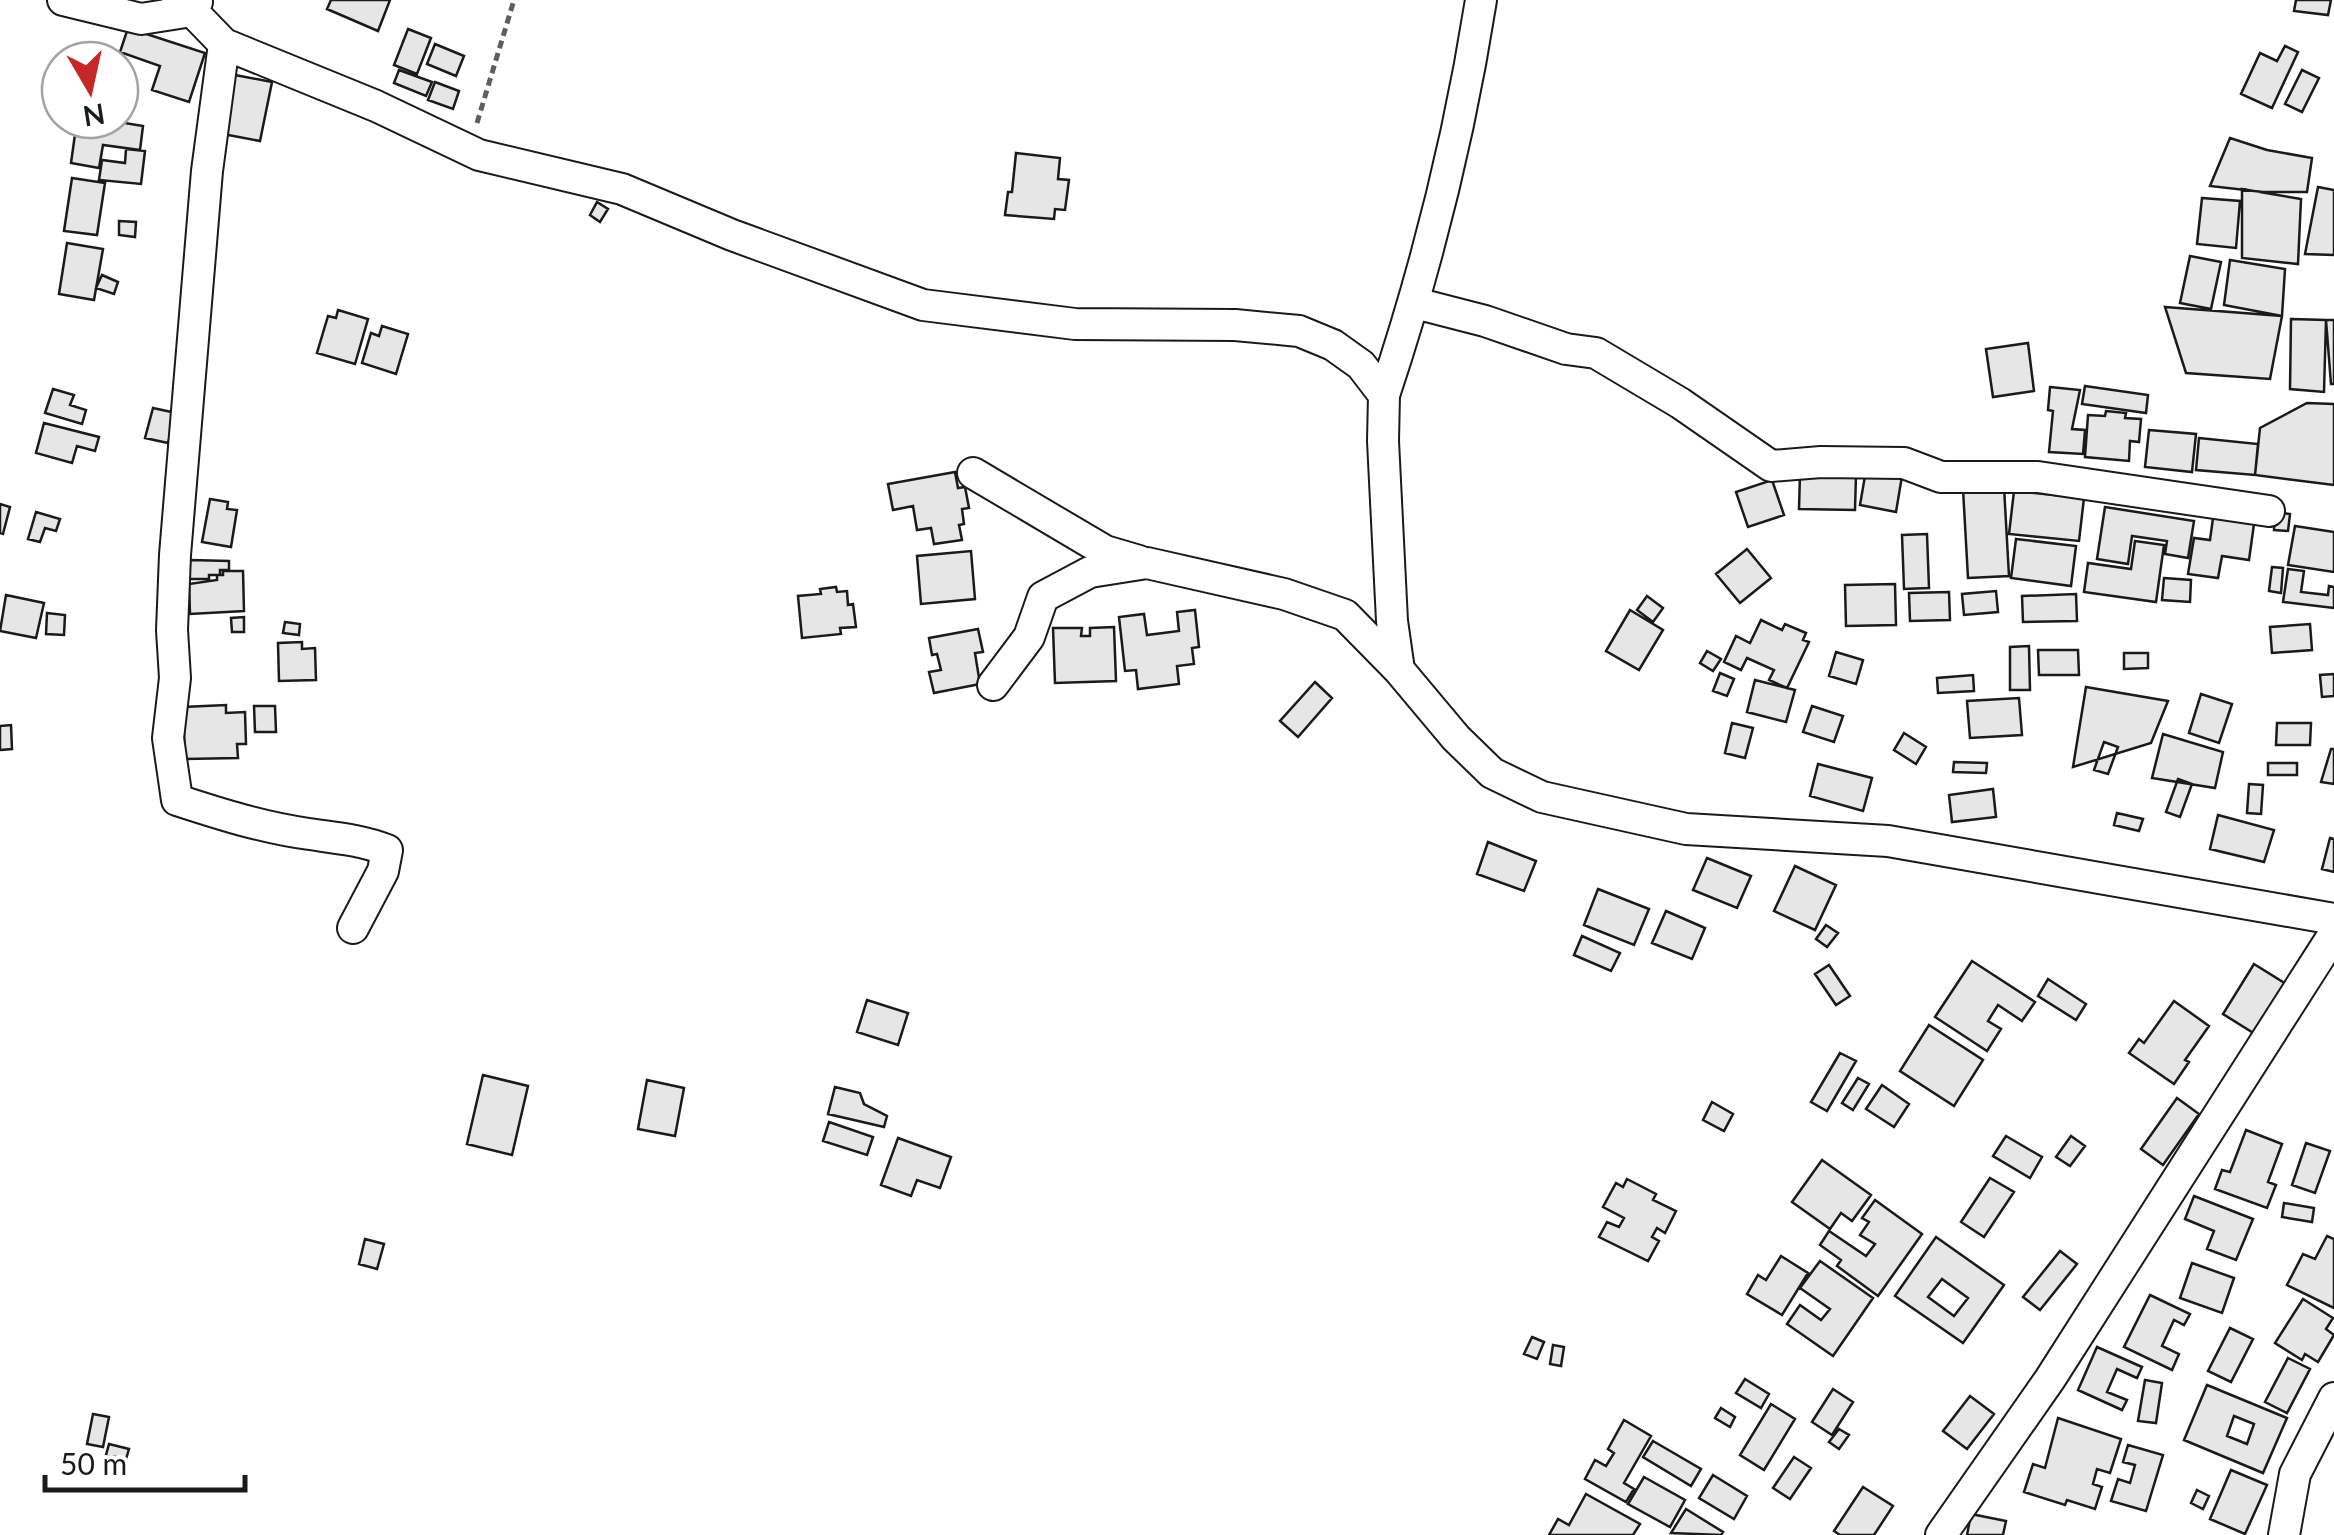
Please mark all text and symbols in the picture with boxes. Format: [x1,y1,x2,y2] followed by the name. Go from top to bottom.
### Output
[40,40,140,140] north arrow
[81,97,107,134] text: N
[45,1430,245,1492] scale bar
[60,1445,127,1481] text: 50 m

